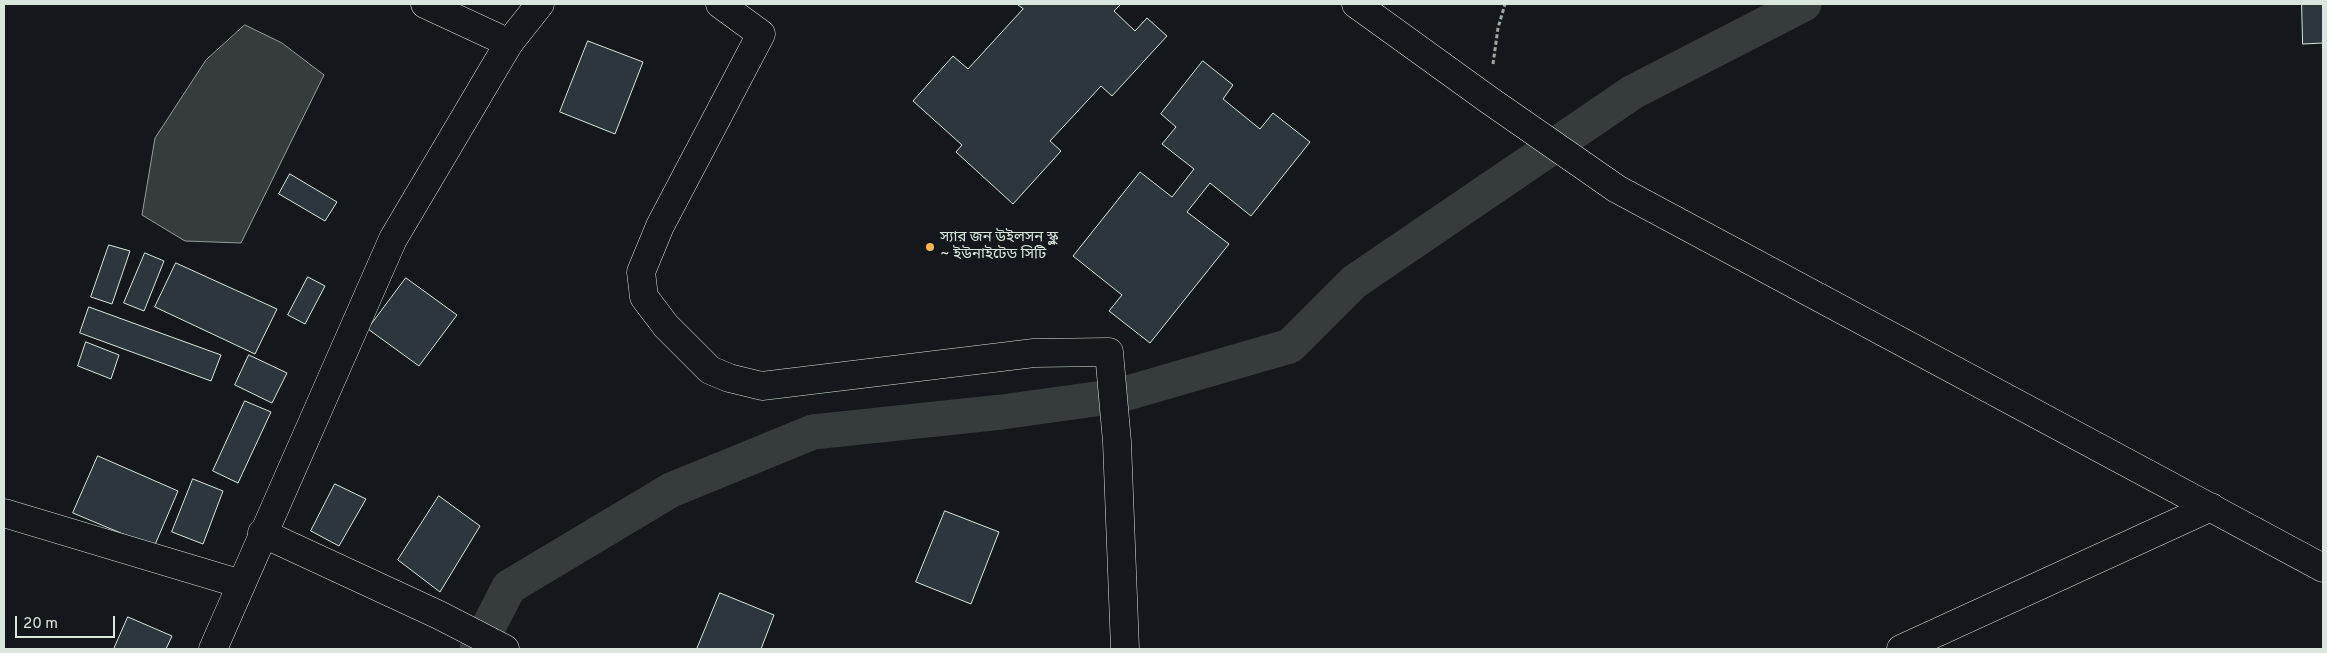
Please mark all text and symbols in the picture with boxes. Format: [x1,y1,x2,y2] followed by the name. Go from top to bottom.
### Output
[940,229,1058,264] place label: স্যার জন উইলসন স্কুল ~ ইউনাইটেড সিটি
[924,241,936,253] marker: স্যার জন উইলসন স্কুল ~ ইউনাইটেড সিটি
[18,606,118,638] scale bar
[23,615,58,634] text: 20 m

